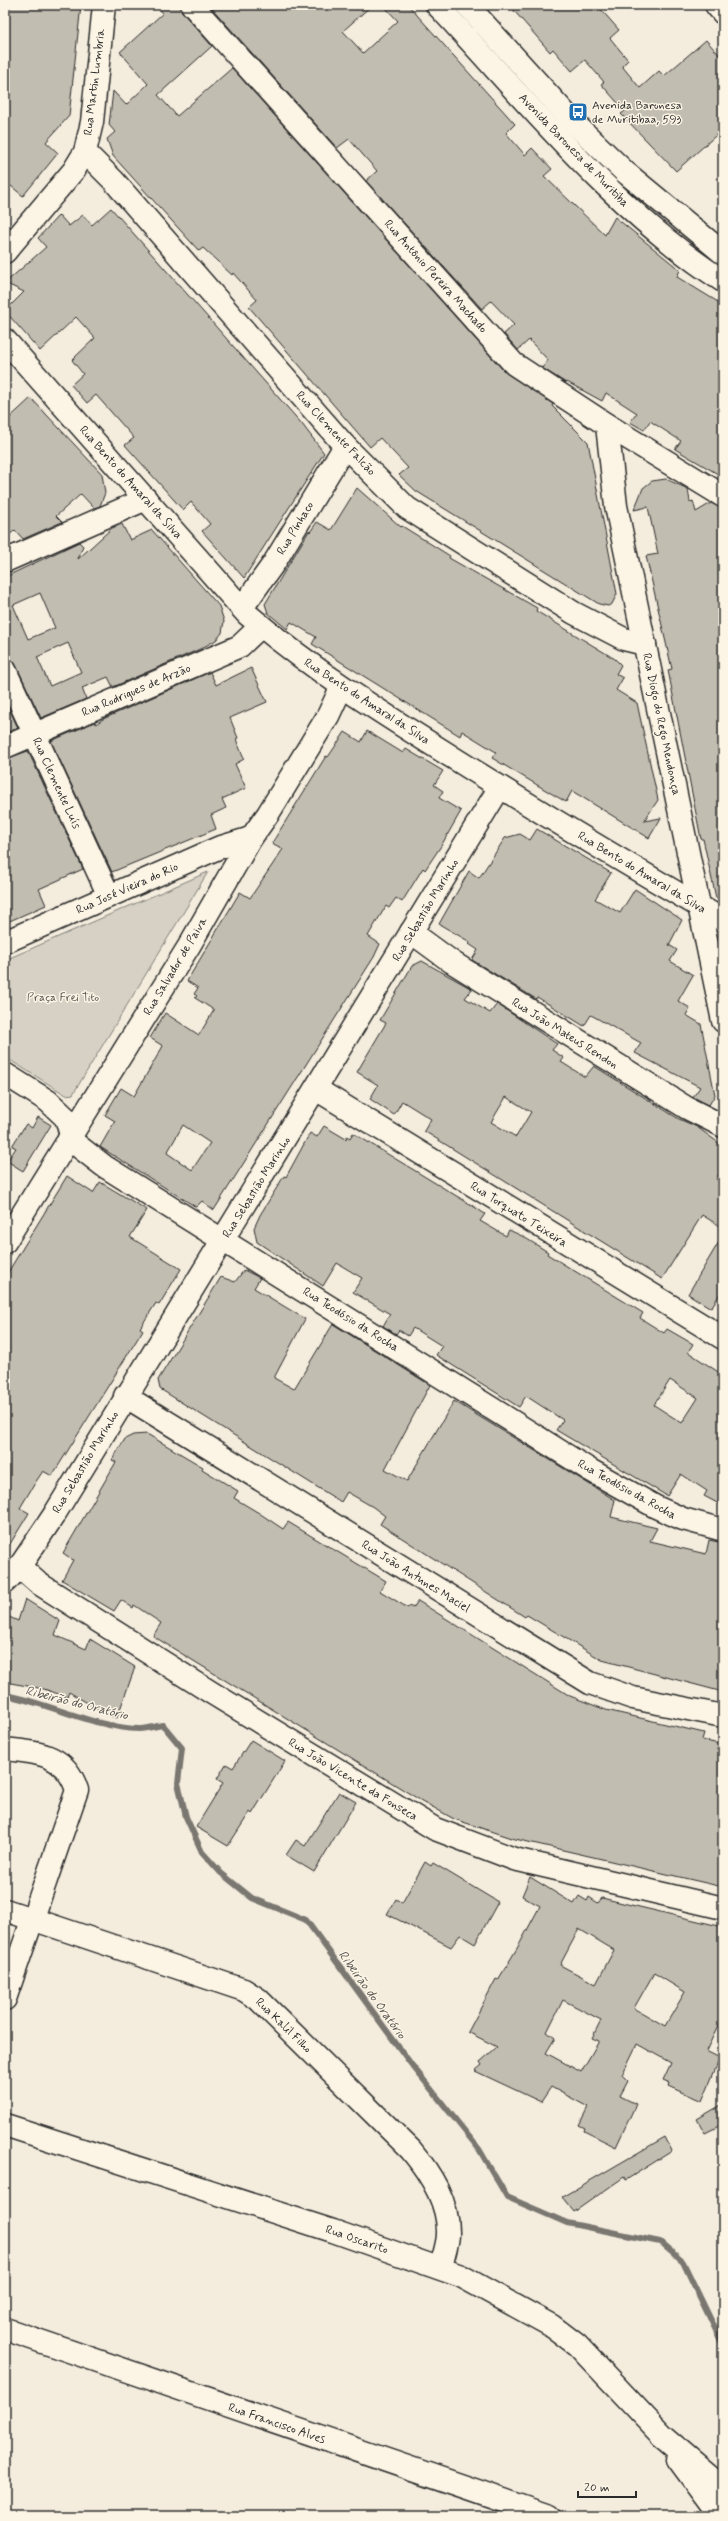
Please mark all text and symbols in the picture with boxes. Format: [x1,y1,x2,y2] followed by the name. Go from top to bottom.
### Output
[81,27,110,136] street label: Rua Martin Lumbria
[515,90,632,211] street label: Avenida Baronesa de Muritiba
[592,98,682,128] place label: Avenida Baronesa de Muritibaa, 593
[567,101,589,123] bus stop icon: Avenida Baronesa de Muritibaa, 593
[380,217,490,337] street label: Rua Antônio Pereira Machado
[292,388,379,479] street label: Rua Clemente Falcão
[75,423,185,543] street label: Rua Bento do Amaral da Silva
[274,499,318,558] street label: Rua Pinhaco
[637,652,684,797] street label: Rua Diogo do Rego Mendonça
[300,655,433,749] street label: Rua Bento do Amaral da Silva
[79,661,193,721] street label: Rua Rodrigues de Arzão
[28,735,85,832] street label: Rua Clemente Luís
[574,828,709,918] street label: Rua Bento do Amaral da Silva
[389,856,463,965] street label: Rua Sebastião Marinho
[74,859,181,919] street label: Rua José Vieira do Rio
[140,914,212,1019] street label: Rua Salvador de Paiva
[27,990,99,1006] park label: Praça Frei Tito
[508,995,621,1073] street label: Rua João Mateus Rendon
[219,1133,295,1241] street label: Rua Sebastião Marinho
[467,1178,570,1251] street label: Rua Torquato Teixeira
[299,1284,402,1356] street label: Rua Teodósio da Rocha
[49,1408,123,1517] street label: Rua Sebastião Marinho
[574,1456,679,1524] street label: Rua Teodósio da Rocha
[358,1537,473,1617] street label: Rua João Antunes Maciel
[23,1682,130,1725] water label: Ribeirão do Oratório
[285,1735,420,1825] street label: Rua João Vicente da Fonseca
[334,1947,410,2043] water label: Ribeirão do Oratório
[252,1995,315,2057] street label: Rua Kalil Filho
[323,2222,391,2258] street label: Rua Oscarito
[226,2400,328,2448] street label: Rua Francisco Alves
[578,2473,636,2499] scale bar
[584,2480,610,2496] text: 20 m

